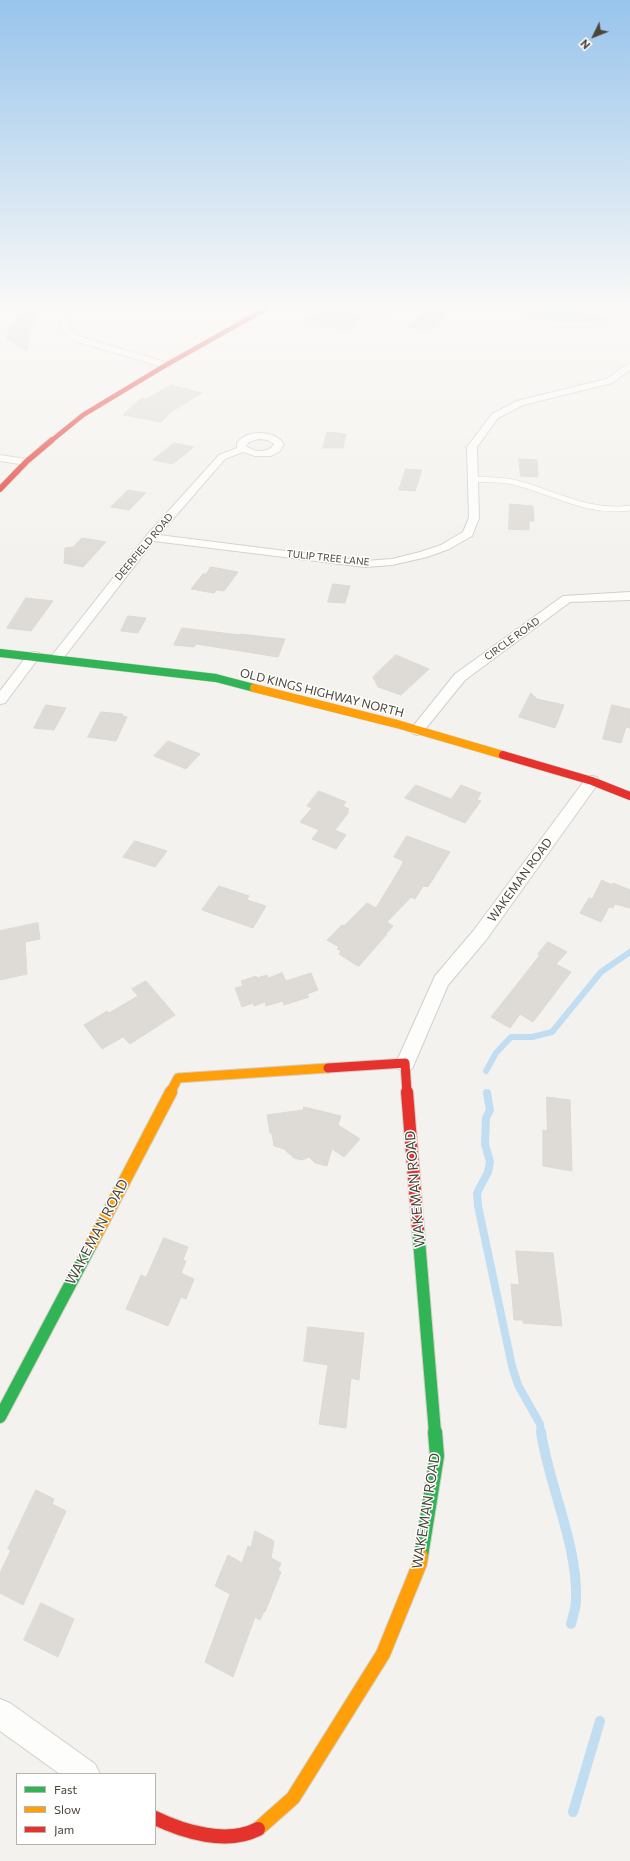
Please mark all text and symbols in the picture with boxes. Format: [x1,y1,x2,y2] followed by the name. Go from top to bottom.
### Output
[574,16,614,56] north arrow
[577,37,592,52] text: N
[112,511,176,583] street label: DEERFIELD ROAD
[286,548,370,568] street label: TULIP TREE LANE
[482,615,542,663] street label: CIRCLE ROAD
[238,666,406,720] street label: OLD KINGS HIGHWAY NORTH
[485,835,555,925] street label: WAKEMAN ROAD
[402,1130,428,1248] street label: WAKEMAN ROAD
[62,1176,132,1288] street label: WAKEMAN ROAD
[409,1452,443,1570] street label: WAKEMAN ROAD
[16,1773,156,1845] legend
[54,1782,77,1796] text: Fast
[54,1802,81,1816] text: Slow
[54,1822,74,1836] text: Jam

